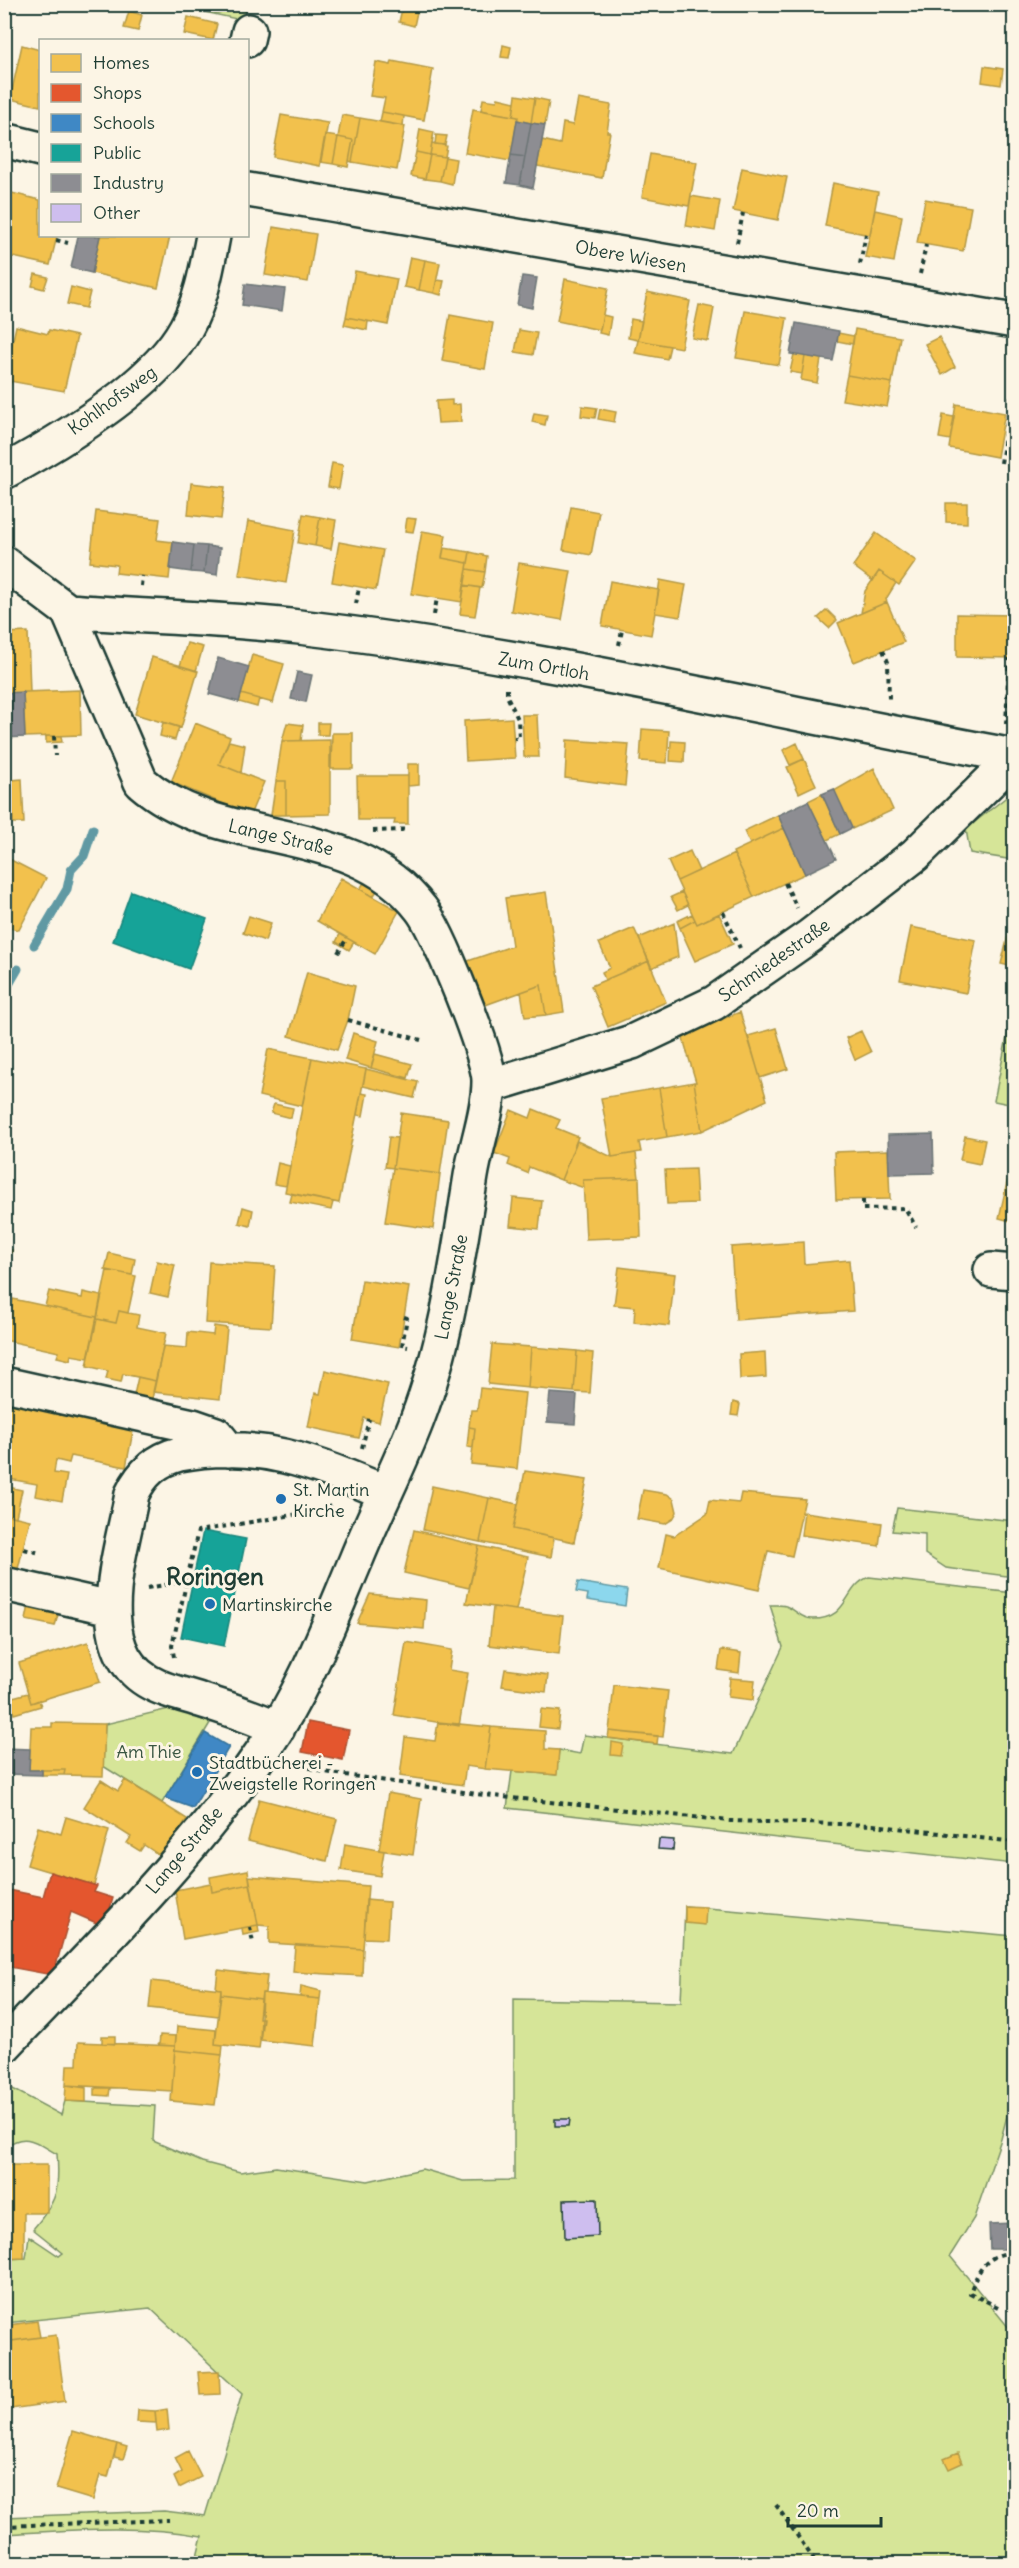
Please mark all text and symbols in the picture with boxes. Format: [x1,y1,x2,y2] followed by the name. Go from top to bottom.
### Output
[39,39,249,237] legend
[93,51,150,74] text: Homes
[93,81,142,104] text: Shops
[93,111,155,134] text: Schools
[93,141,142,164] text: Public
[93,171,164,194] text: Industry
[93,201,141,224] text: Other
[573,235,689,277] street label: Obere Wiesen
[63,360,161,440] street label: Kohlhofsweg
[497,647,591,685] street label: Zum Ortloh
[226,814,336,860] street label: Lange Straße
[714,913,834,1007] street label: Schmiedestraße
[429,1232,473,1342] street label: Lange Straße
[293,1478,369,1522] place label: St. Martin Kirche
[274,1492,288,1506] marker: St. Martin Kirche
[166,1561,264,1591] district label: Roringen
[222,1593,332,1616] place label: Martinskirche
[203,1597,217,1611] marker: Martinskirche
[116,1740,182,1763] park label: Am Thie
[209,1751,376,1795] place label: Stadtbücherei - Zweigstelle Roringen
[190,1765,204,1779] marker: Stadtbücherei - Zweigstelle Roringen
[141,1802,227,1898] street label: Lange Straße
[788,2490,881,2528] scale bar
[797,2499,839,2522] text: 20 m

